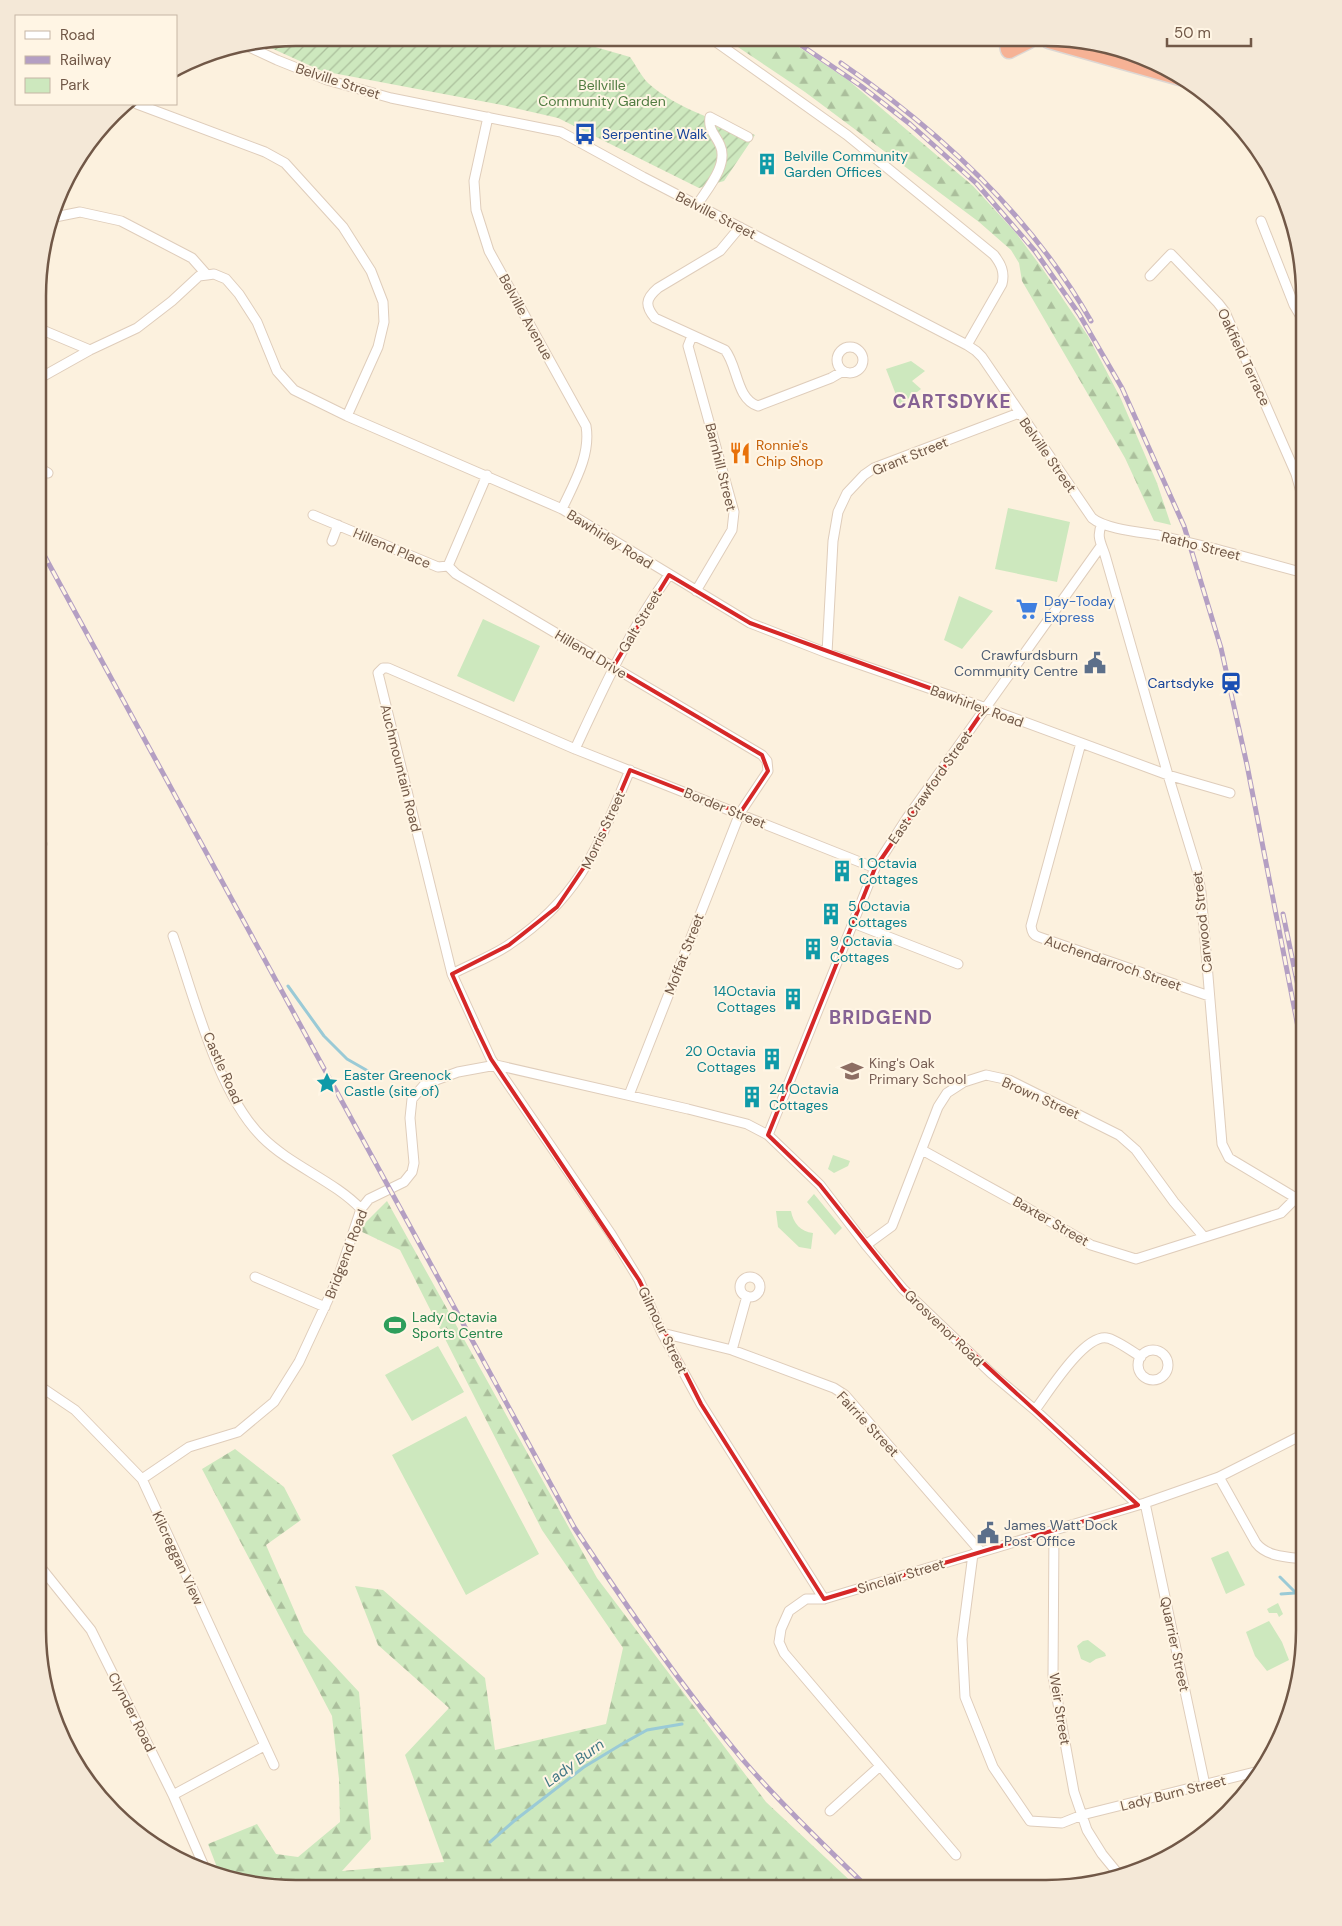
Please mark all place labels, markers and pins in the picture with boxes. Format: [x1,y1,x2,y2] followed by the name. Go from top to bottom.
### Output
[572,121,598,147] bus stop icon: Serpentine Walk
[602,125,707,143] place label: Serpentine Walk
[784,147,908,181] place label: Belville Community Garden Offices
[754,151,780,177] building icon: Belville Community Garden Offices
[756,436,823,470] place label: Ronnie's Chip Shop
[727,440,753,466] restaurant icon: Ronnie's Chip Shop
[1044,592,1115,626] place label: Day-Today Express
[1014,596,1040,622] supermarket icon: Day-Today Express
[954,646,1078,680] place label: Crawfurdsburn Community Centre
[1082,650,1108,676] public building icon: Crawfurdsburn Community Centre
[1218,670,1244,696] station icon: Cartsdyke
[1148,674,1214,692] place label: Cartsdyke
[859,854,918,888] place label: 1 Octavia Cottages
[829,858,855,884] building icon: 1 Octavia Cottages
[848,897,910,931] place label: 5 Octavia Cottages
[818,901,844,927] building icon: 5 Octavia Cottages
[830,932,892,966] place label: 9 Octavia Cottages
[800,936,826,962] building icon: 9 Octavia Cottages
[713,982,776,1016] place label: 14Octavia Cottages
[780,986,806,1012] building icon: 14Octavia Cottages
[685,1042,756,1076] place label: 20 Octavia Cottages
[759,1046,785,1072] building icon: 20 Octavia Cottages
[869,1054,966,1088] place label: King's Oak Primary School
[839,1058,865,1084] school or university icon: King's Oak Primary School
[344,1066,451,1100] place label: Easter Greenock Castle (site of)
[314,1070,340,1096] place icon: Easter Greenock Castle (site of)
[769,1080,839,1114] place label: 24 Octavia Cottages
[739,1084,765,1110] building icon: 24 Octavia Cottages
[412,1308,503,1342] place label: Lady Octavia Sports Centre
[382,1312,408,1338] sports icon: Lady Octavia Sports Centre
[1004,1516,1118,1550] place label: James Watt Dock Post Office
[975,1520,1001,1546] public building icon: James Watt Dock Post Office

